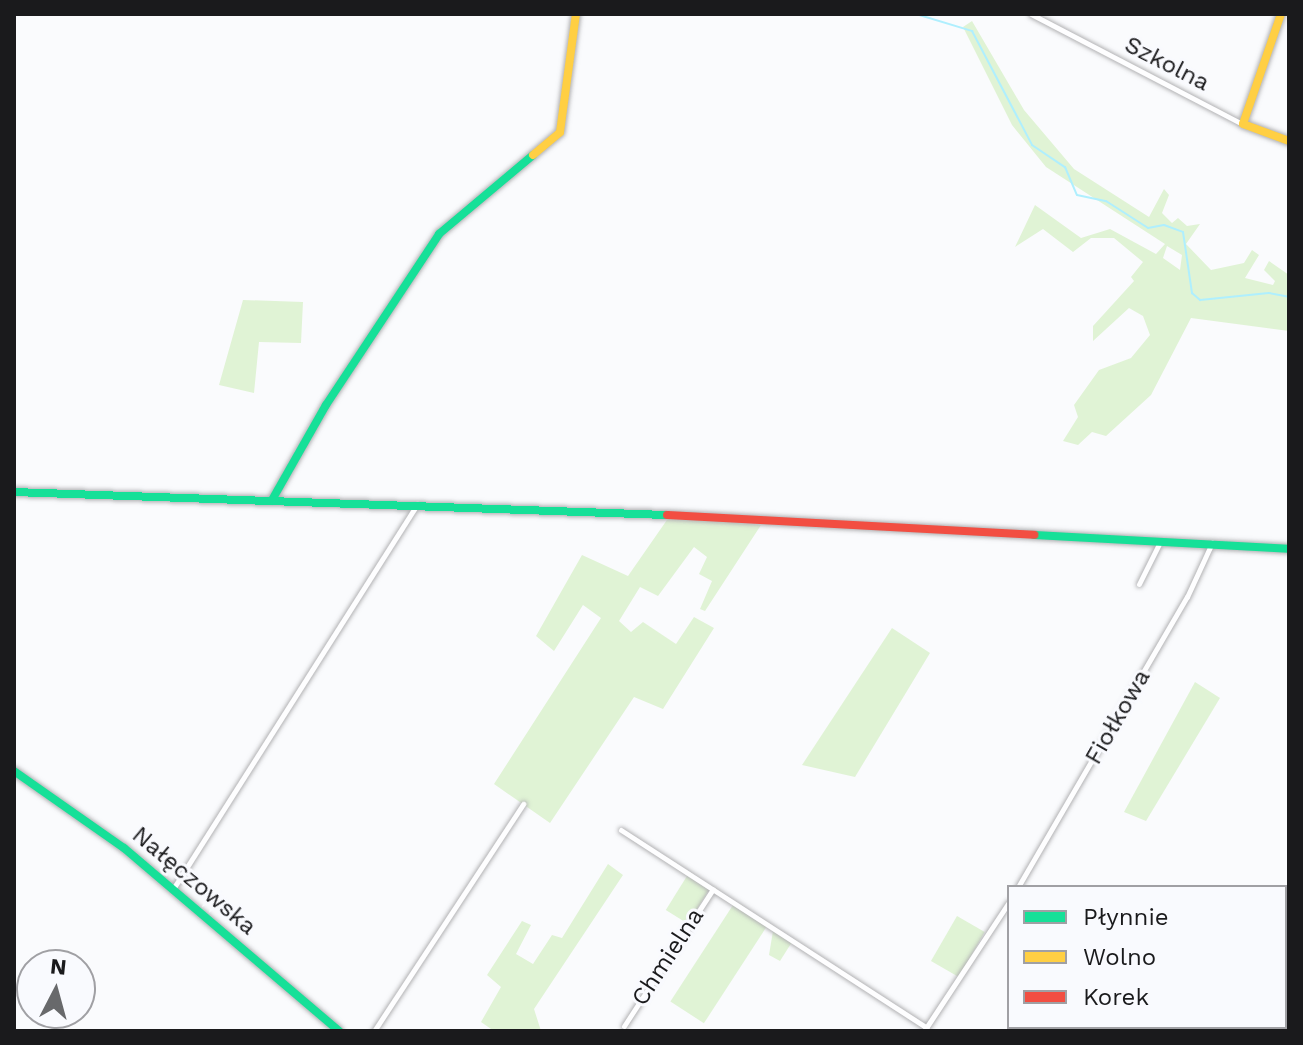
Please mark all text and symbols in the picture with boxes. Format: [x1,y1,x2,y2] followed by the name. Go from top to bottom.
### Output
[1120,30,1214,98] street label: Szkolna
[1079,664,1157,770] street label: Fiołkowa
[126,821,262,941] street label: Nałęczowska
[1007,885,1287,1029] legend
[626,903,710,1011] street label: Chmielna
[1083,903,1169,931] text: Płynnie
[1083,943,1156,971] text: Wolno
[16,949,96,1029] north arrow
[49,953,68,980] text: N
[1083,983,1149,1011] text: Korek

